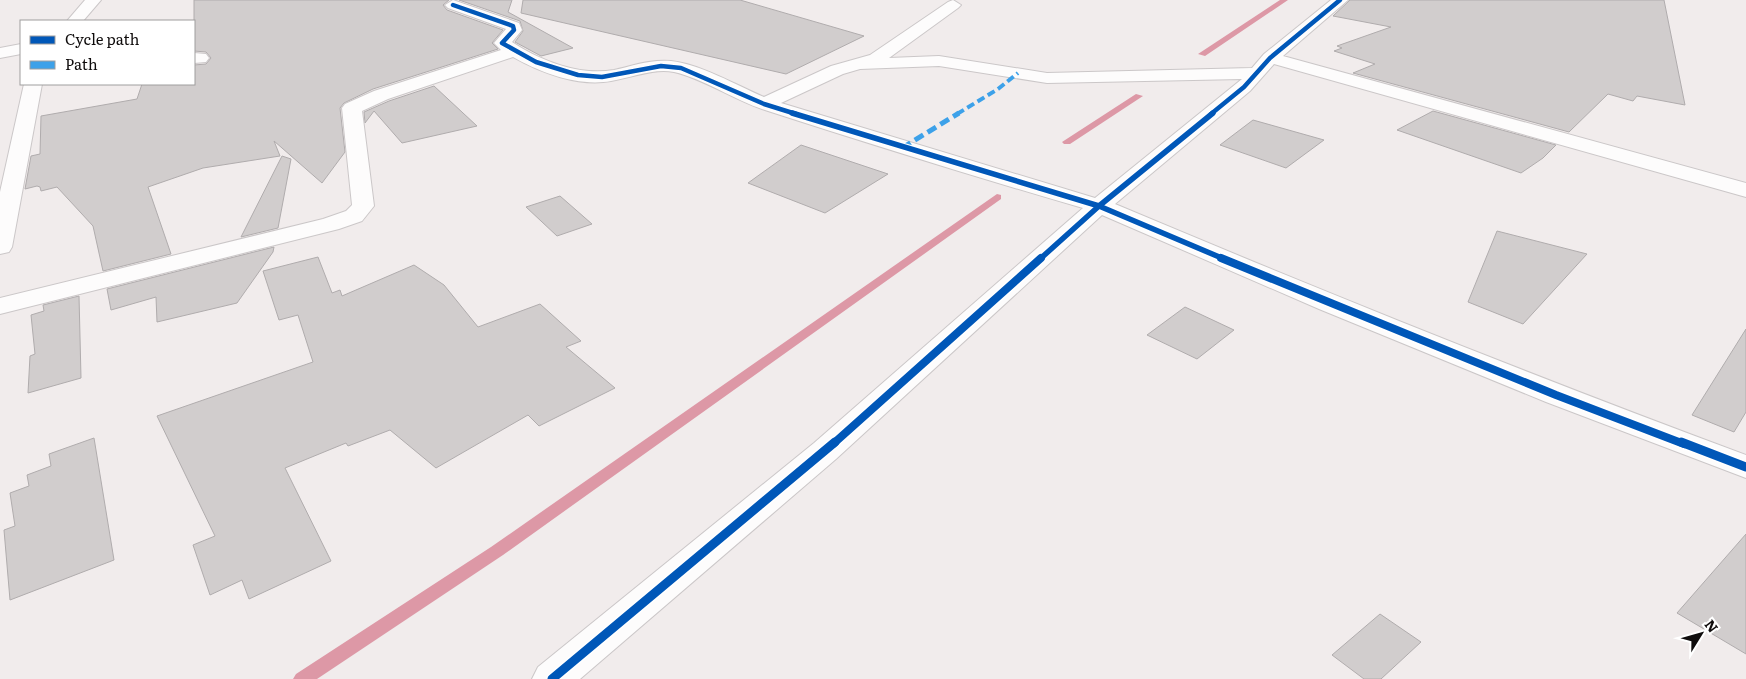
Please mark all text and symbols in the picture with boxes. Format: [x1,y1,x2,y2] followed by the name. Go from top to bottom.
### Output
[20,20,195,85] legend
[65,27,140,50] text: Cycle path
[65,52,98,75] text: Path
[1676,609,1726,659] north arrow
[1701,615,1724,636] text: N

